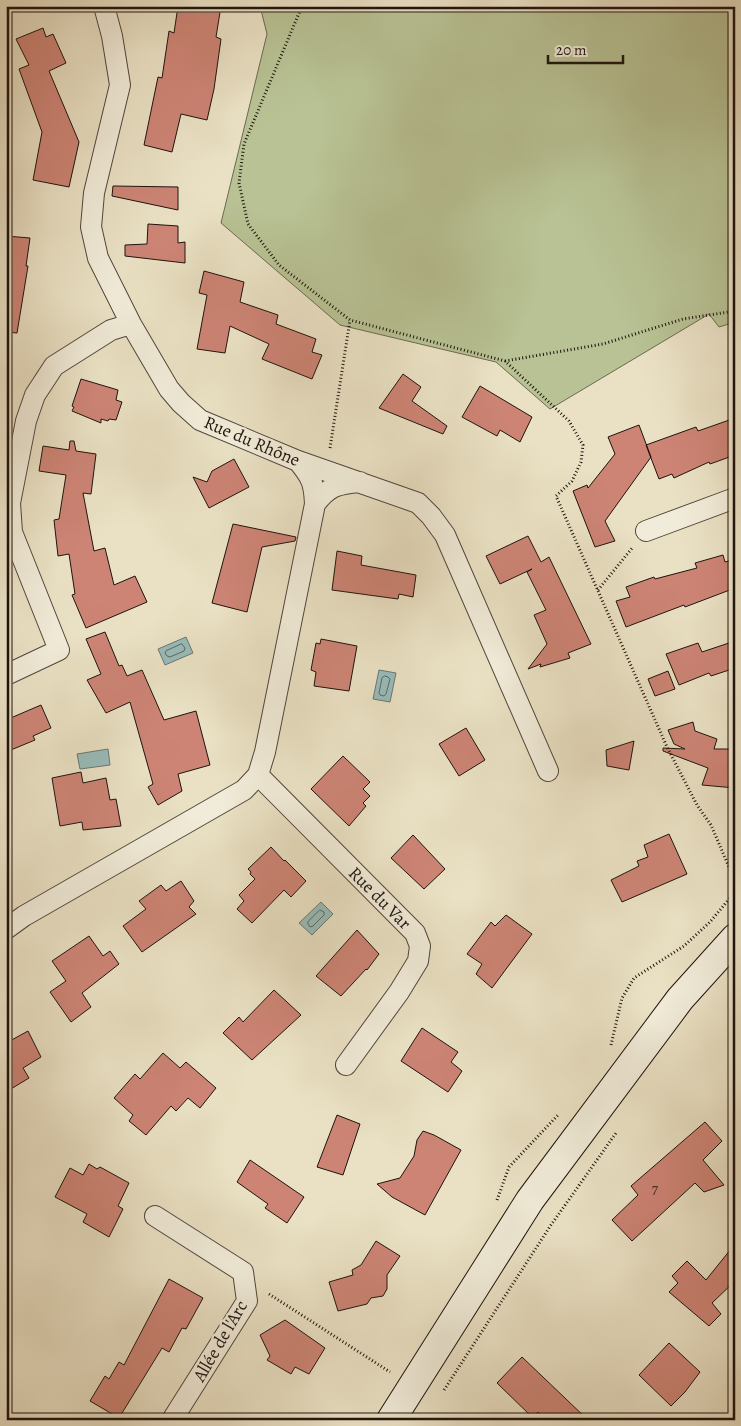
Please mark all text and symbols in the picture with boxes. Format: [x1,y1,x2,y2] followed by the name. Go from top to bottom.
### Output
[548,32,624,64] scale bar
[556,40,587,60] text: 20 m
[200,410,304,472] street label: Rue du Rhône
[343,861,417,935] street label: Rue du Var
[652,1179,659,1199] house number: 7
[187,1296,253,1387] street label: Allée de l'Arc

